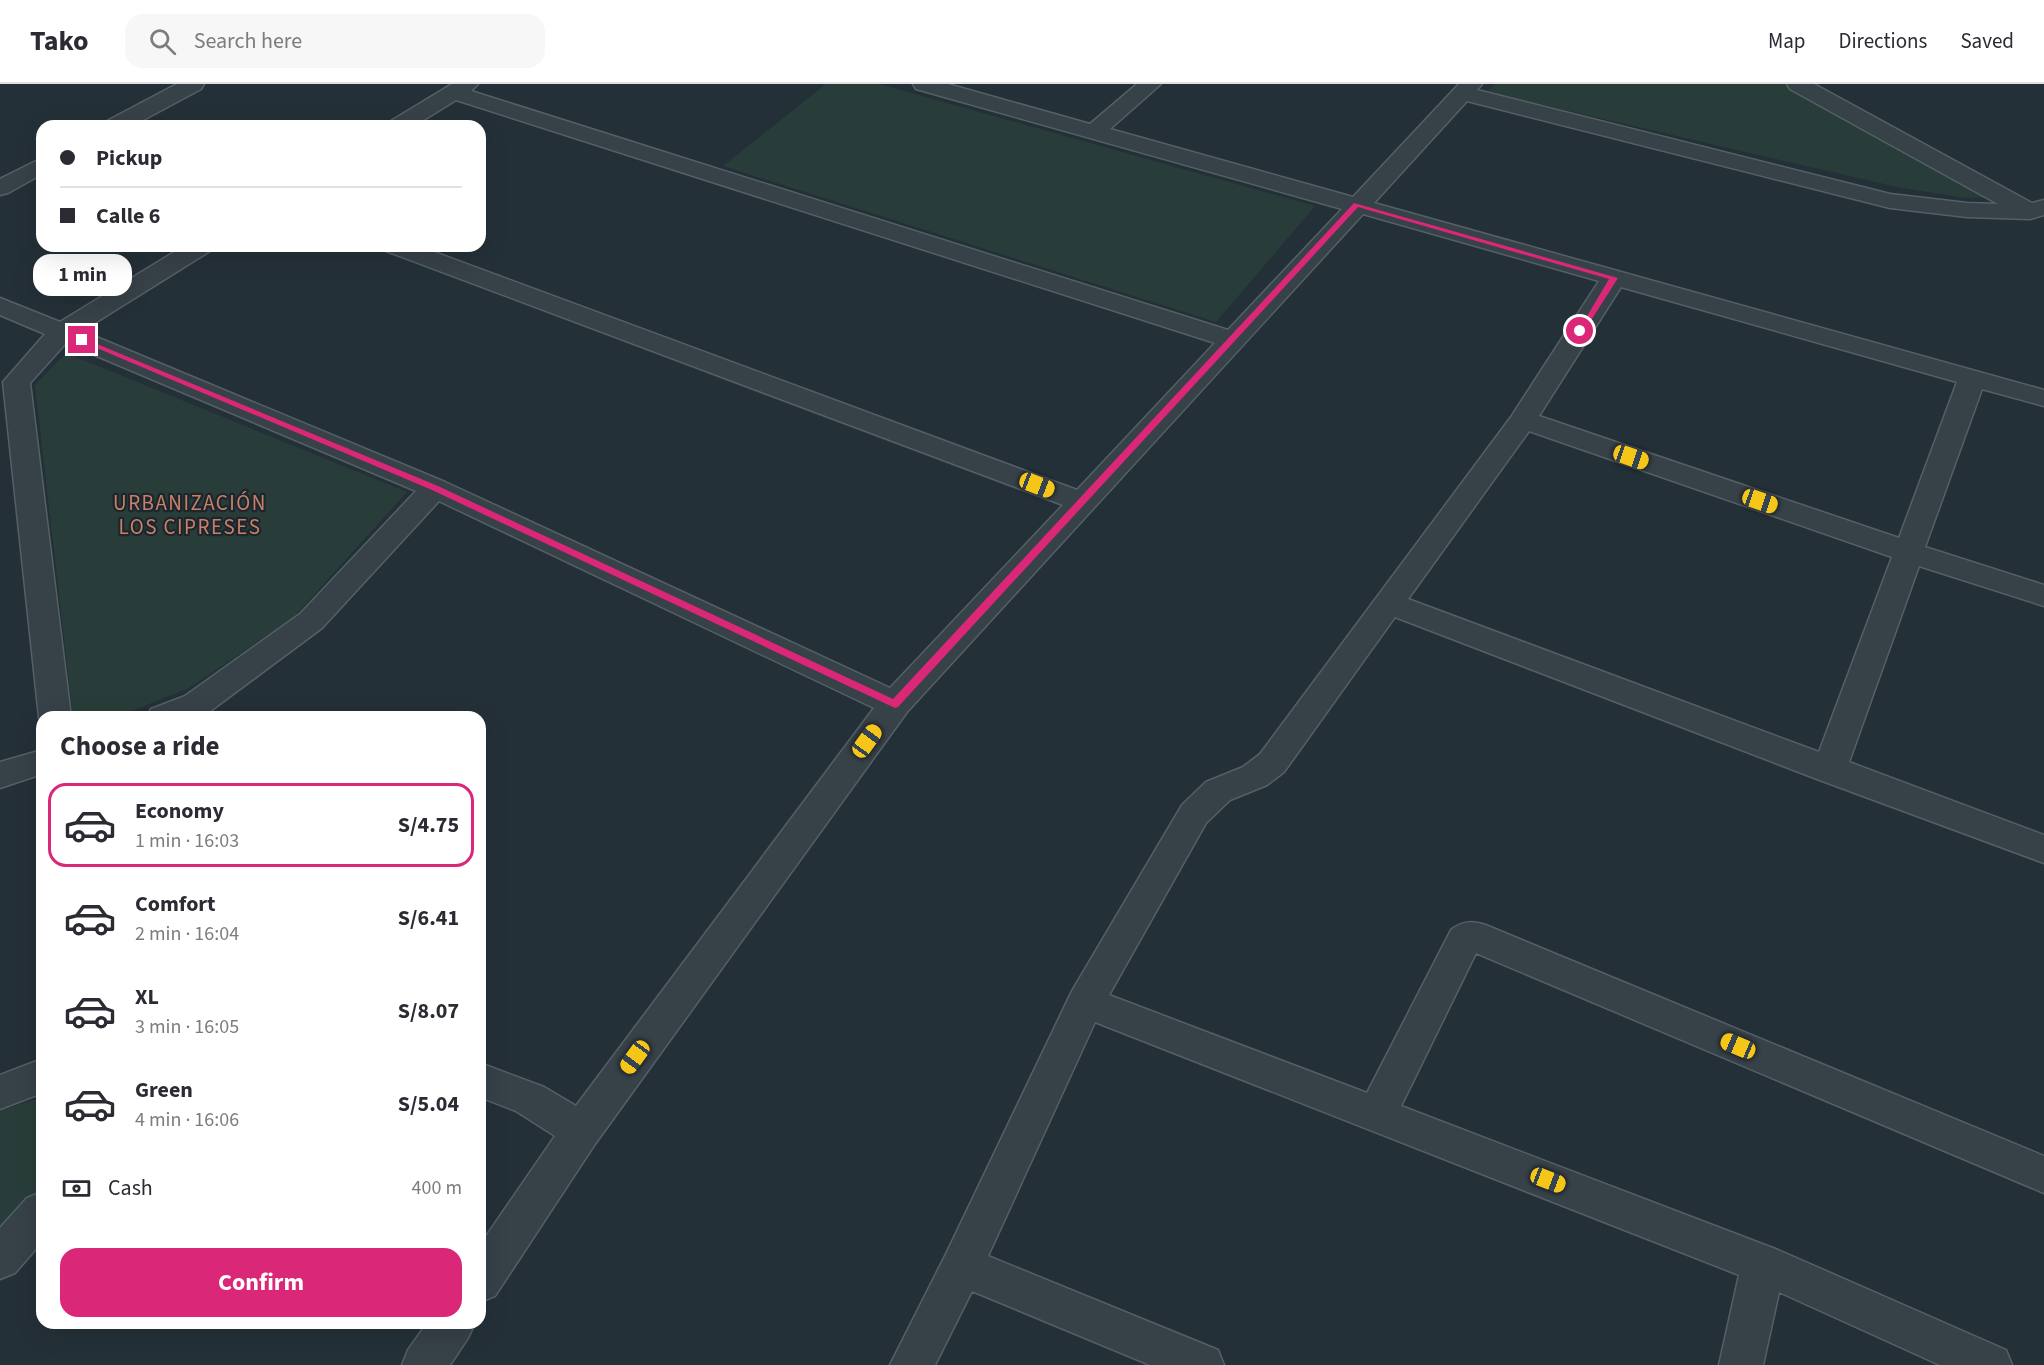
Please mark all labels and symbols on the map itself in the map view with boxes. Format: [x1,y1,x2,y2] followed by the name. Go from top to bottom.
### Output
[32,253,132,295] callout: 1 min
[1566,317,1593,344] route start
[68,326,95,353] route end
[1611,443,1651,471] car
[1017,470,1057,500] car
[1740,487,1780,515] car
[113,488,267,542] district label: URBANIZACIÓN LOS CIPRESES
[849,721,885,761] car
[1718,1031,1758,1061] car
[617,1037,653,1077] car
[1528,1165,1568,1195] car

